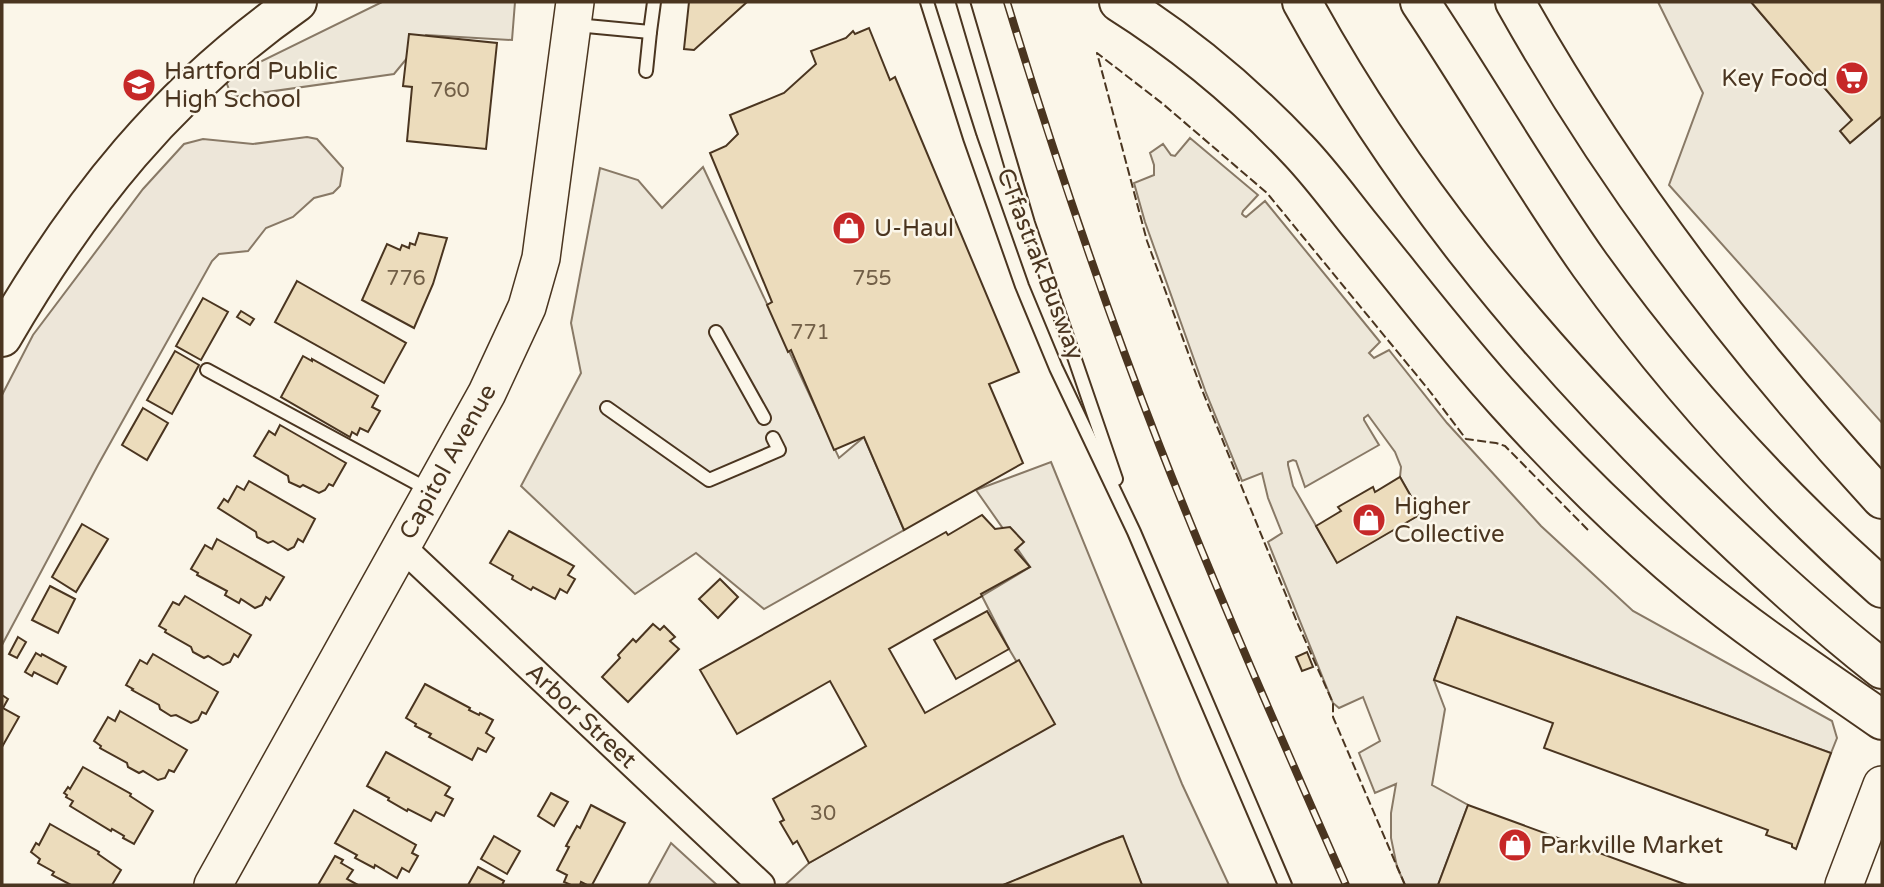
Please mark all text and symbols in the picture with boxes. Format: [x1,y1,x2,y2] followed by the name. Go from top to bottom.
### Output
[164,57,338,114] place label: Hartford Public High School
[1833,59,1871,97] supermarket icon: Key Food
[1721,64,1828,93] place label: Key Food
[120,66,158,104] school or university icon: Hartford Public High School
[430,78,470,103] house number: 760
[990,164,1090,364] street label: CTfastrak Busway
[830,209,868,247] shop icon: U-Haul
[874,214,954,243] place label: U-Haul
[386,266,426,291] house number: 776
[852,266,892,291] house number: 755
[790,320,830,345] house number: 771
[393,379,503,545] street label: Capitol Avenue
[1394,492,1505,549] place label: Higher Collective
[1350,501,1388,539] shop icon: Higher Collective
[520,657,642,775] street label: Arbor Street
[810,801,836,826] house number: 30
[1496,826,1534,864] shop icon: Parkville Market
[1540,831,1723,860] place label: Parkville Market

